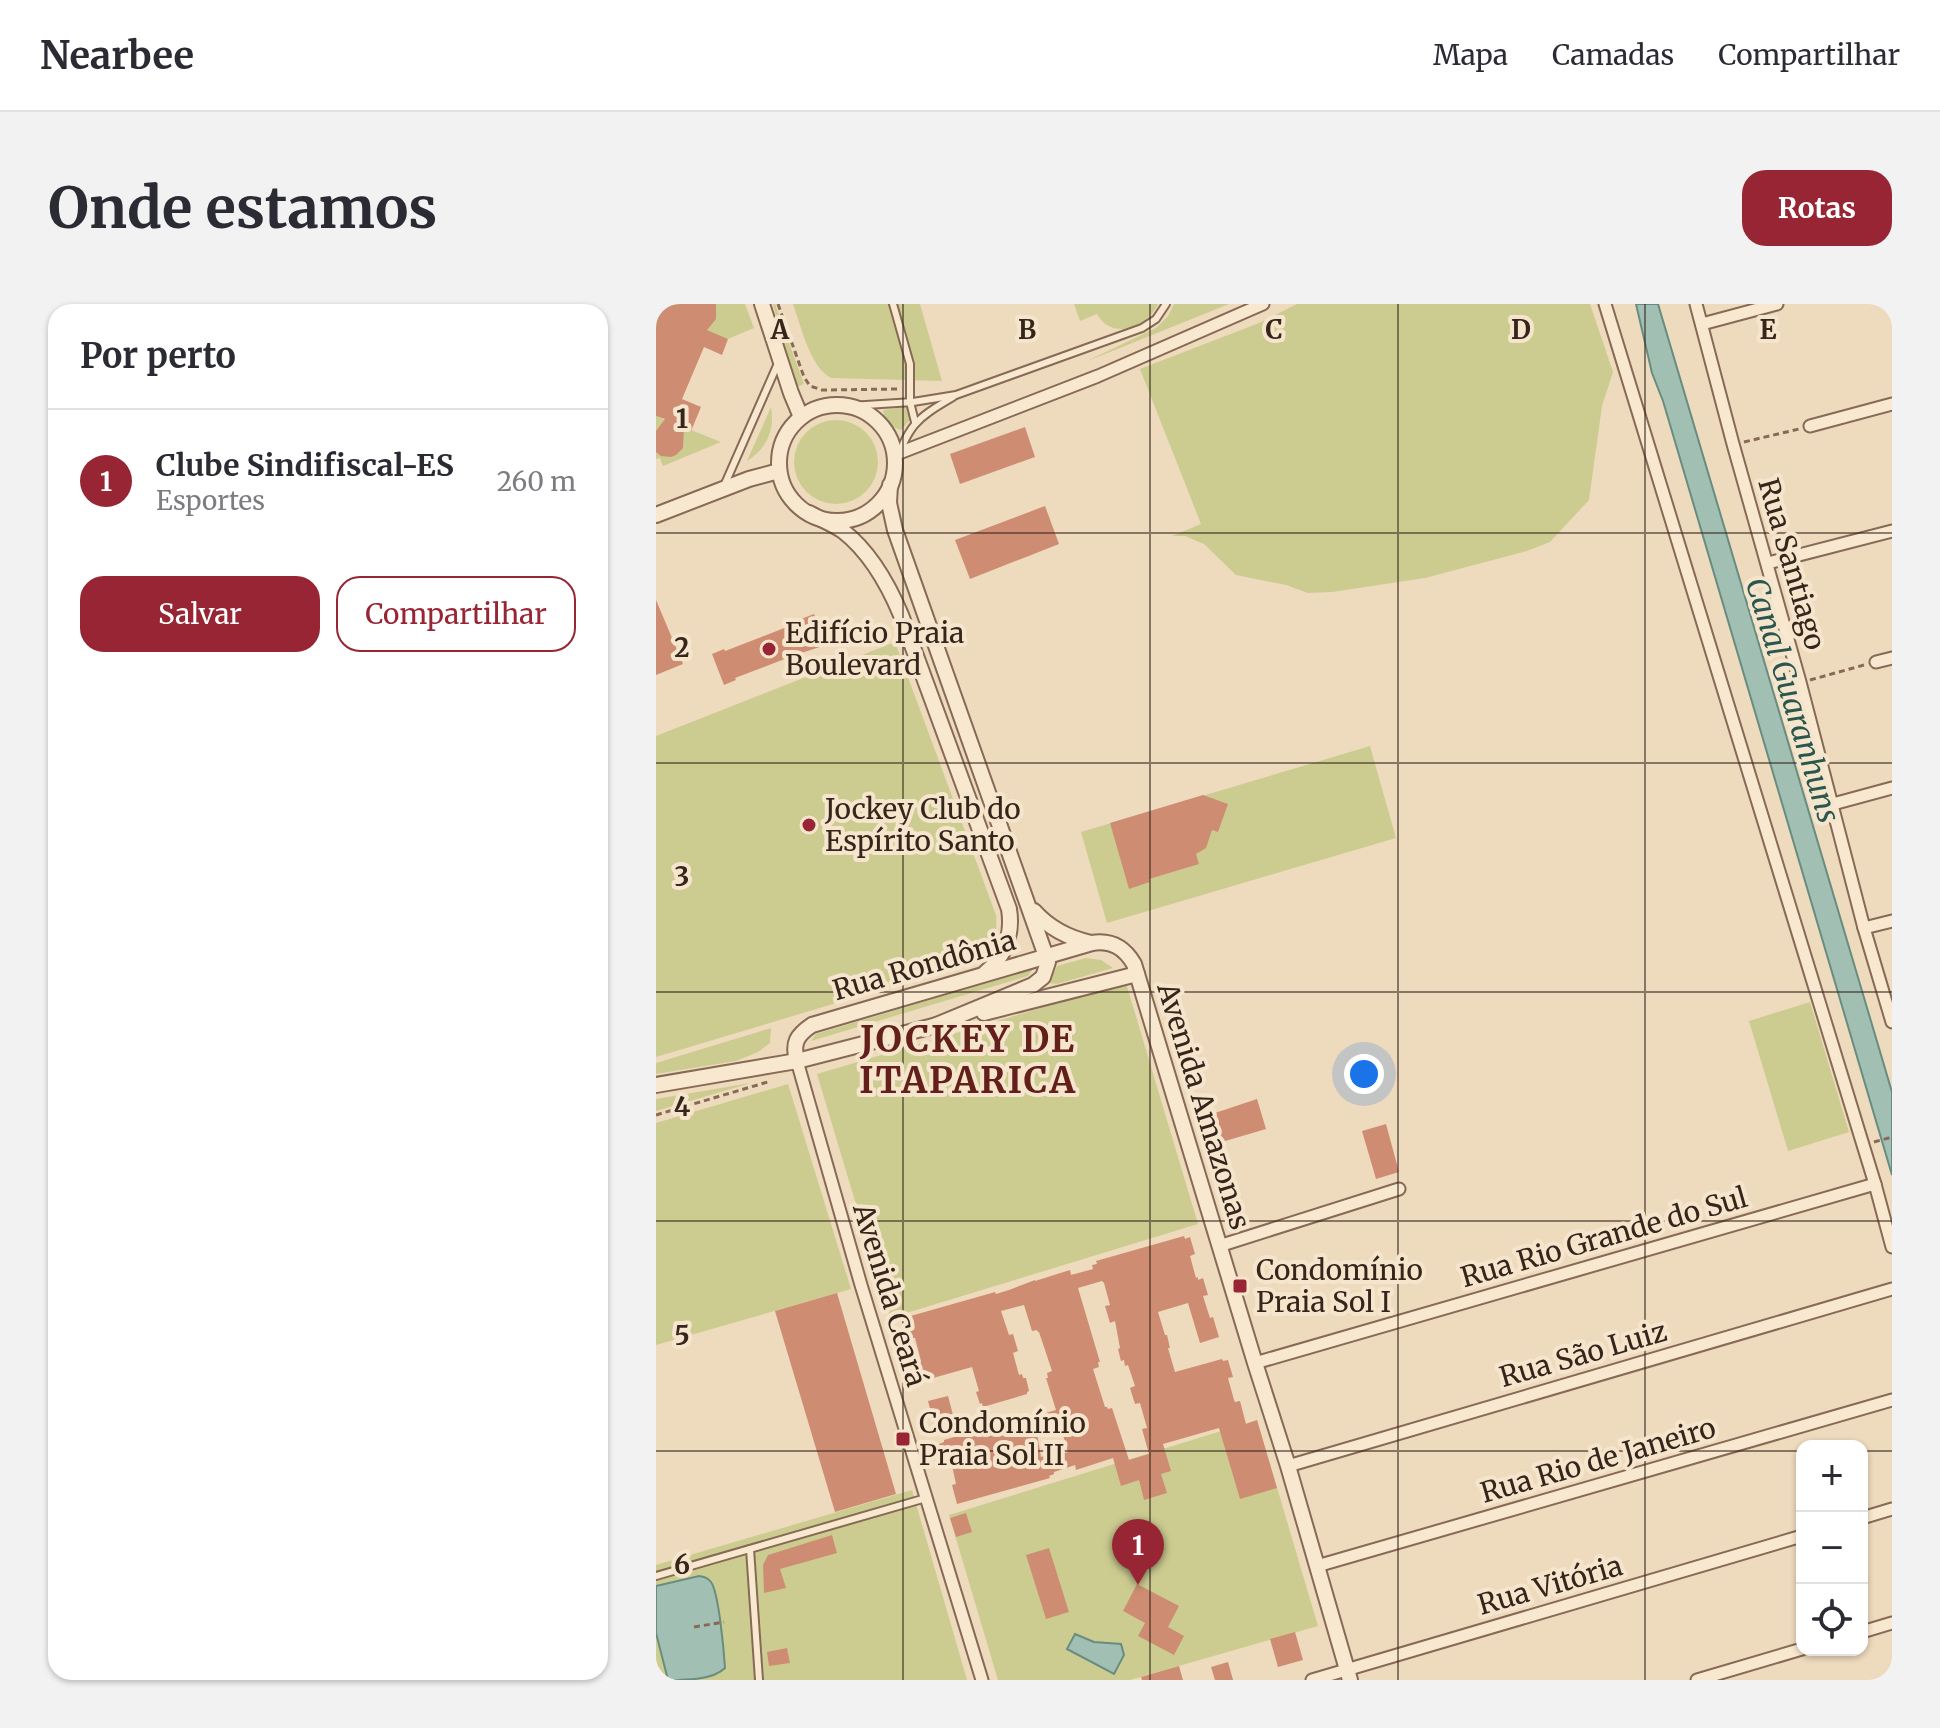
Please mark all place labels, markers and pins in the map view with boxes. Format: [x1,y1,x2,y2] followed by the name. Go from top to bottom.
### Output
[785,615,964,683] place label: Edifício Praia Boulevard
[760,640,778,658] marker: Edifício Praia Boulevard
[824,791,1021,859] place label: Jockey Club do Espírito Santo
[800,816,818,834] marker: Jockey Club do Espírito Santo
[1256,1252,1423,1320] place label: Condomínio Praia Sol I
[1231,1277,1249,1295] marker: Condomínio Praia Sol I
[919,1405,1086,1473] place label: Condomínio Praia Sol II
[894,1430,912,1448] marker: Condomínio Praia Sol II
[1112,1519,1164,1585] pin: 1

